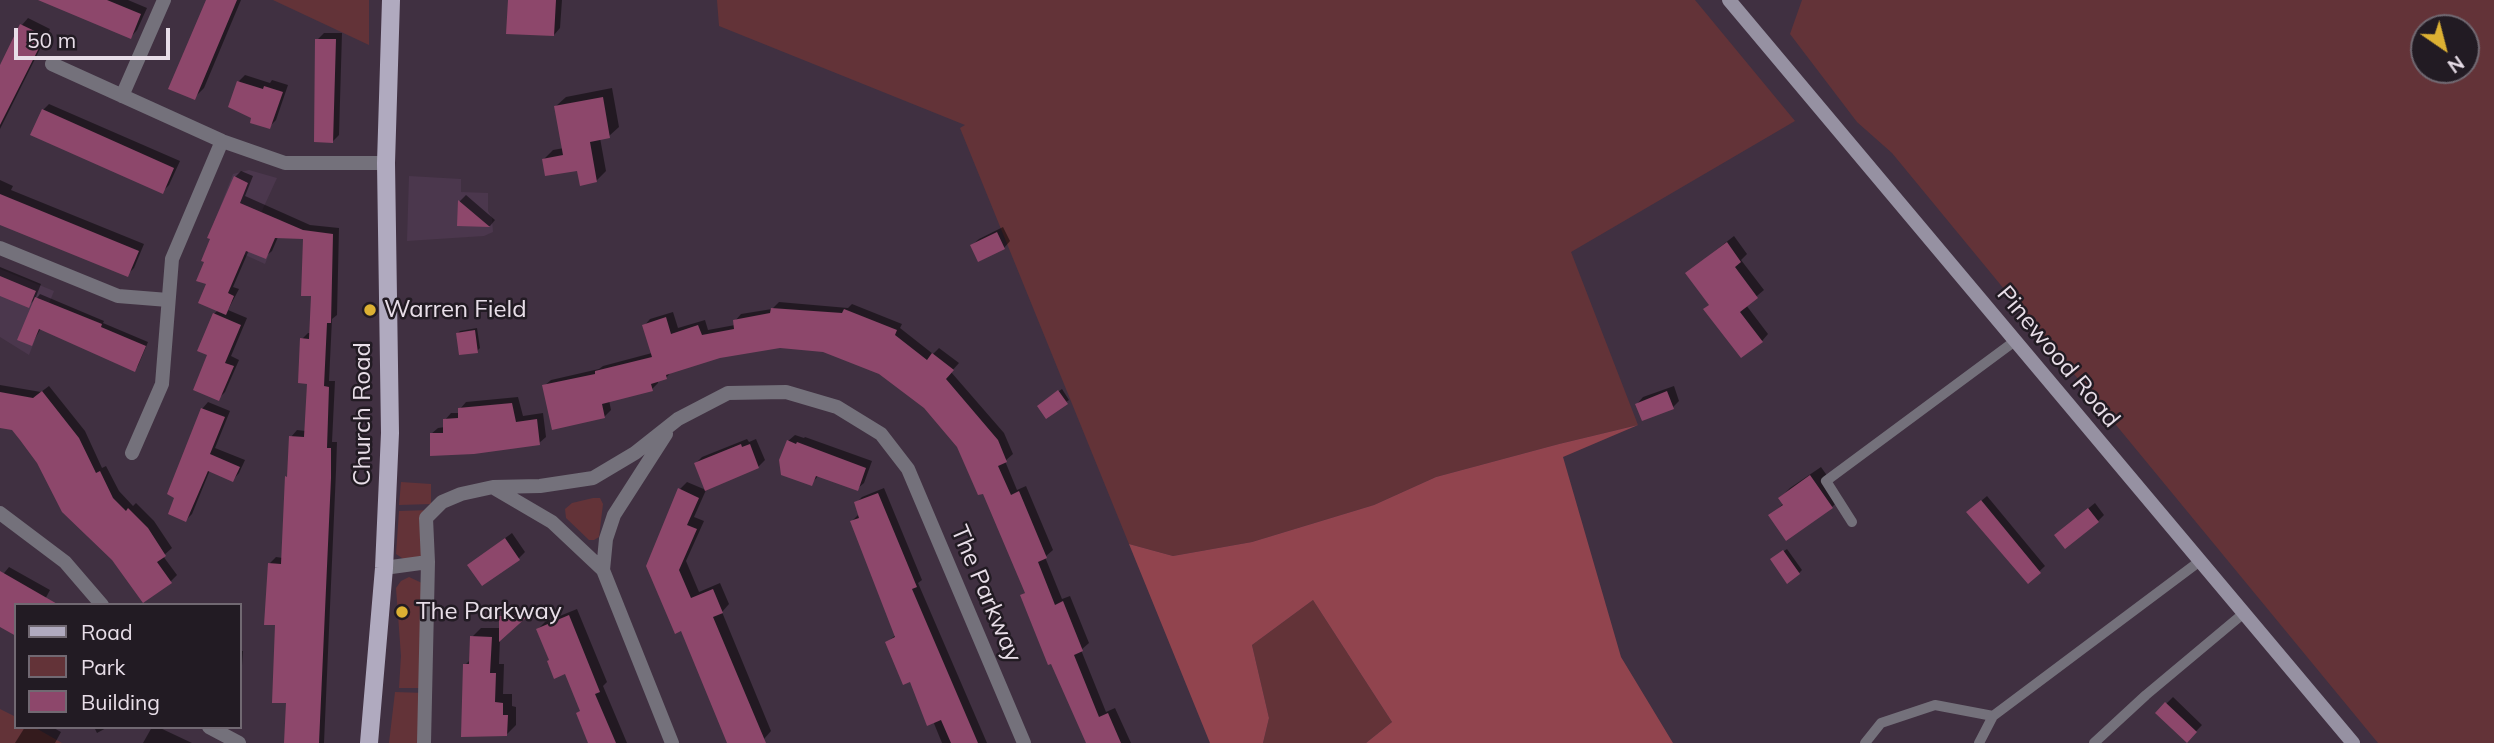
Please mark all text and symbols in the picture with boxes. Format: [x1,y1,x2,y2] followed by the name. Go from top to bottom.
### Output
[18,14,173,58] scale bar
[2410,14,2480,84] north arrow
[27,27,76,53] text: 50 m
[2443,51,2469,79] text: N
[1990,280,2126,434] street label: Pinewood Road
[384,296,527,324] place label: Warren Field
[362,302,378,318] marker: Warren Field
[349,342,377,486] street label: Church Road
[944,521,1028,667] street label: The Parkway
[416,598,562,626] place label: The Parkway
[14,603,242,729] legend
[394,604,410,620] marker: The Parkway
[81,619,132,645] text: Road
[81,654,125,680] text: Park
[81,689,160,715] text: Building

